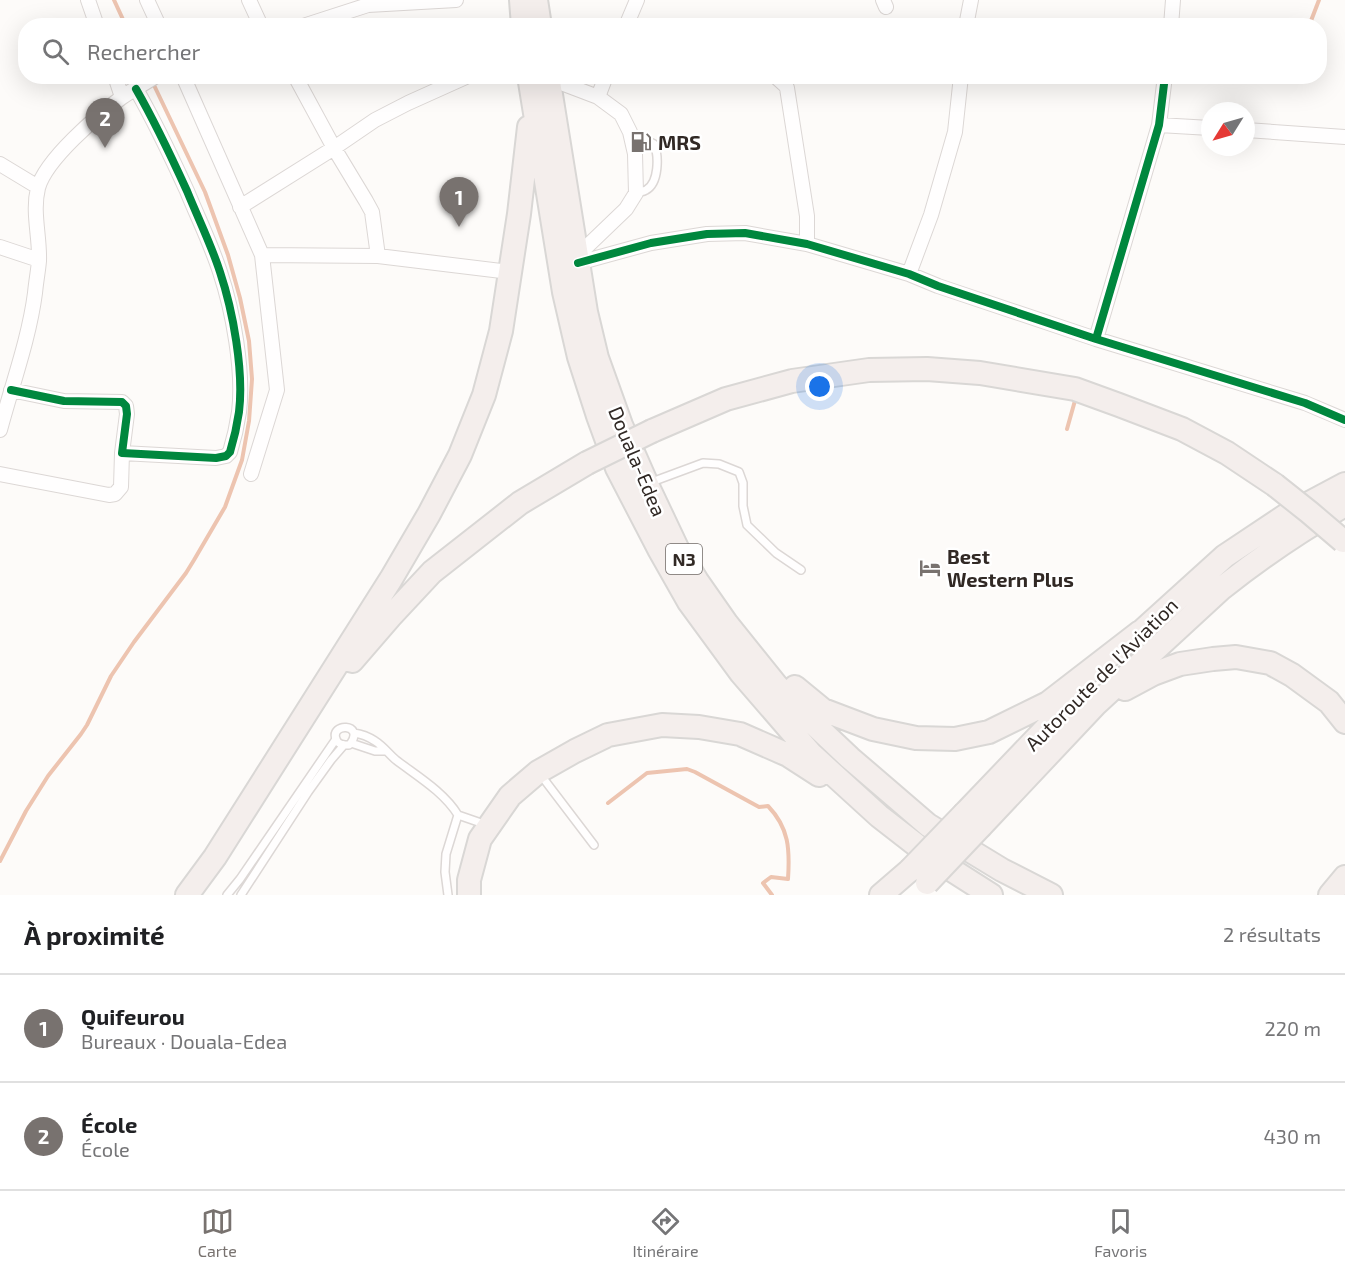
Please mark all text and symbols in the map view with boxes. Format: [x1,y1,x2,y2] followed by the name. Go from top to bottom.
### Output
[18,18,1327,84] search box
[39,35,72,68] icon: search
[87,38,200,64] text: Rechercher
[86,98,124,148] pin: 2
[1201,102,1255,156] north arrow
[629,130,653,154] fuel station icon: MRS
[658,130,701,154] place label: MRS
[440,178,478,227] pin: 1
[805,372,834,401] your location
[604,402,672,520] street label: Douala-Edea
[666,544,702,574] road number: N3
[947,544,1074,591] place label: Best Western Plus
[918,556,942,580] hotel icon: Best Western Plus
[1020,593,1182,755] street label: Autoroute de l'Aviation
[24,919,165,950] text: À proximité
[1223,922,1321,946] text: 2 résultats
[81,1003,185,1029] text: Quifeurou
[39,1016,48,1040] text: 1
[1264,1016,1321,1040] text: 220 m
[81,1029,287,1053] text: Bureaux · Douala-Edea
[81,1111,137,1137] text: École
[38,1124,49,1148] text: 2
[1264,1124,1321,1148] text: 430 m
[81,1137,130,1161] text: École
[198,1205,237,1260] tab: Carte
[632,1205,699,1260] tab: Itinéraire
[1094,1205,1147,1260] tab: Favoris

